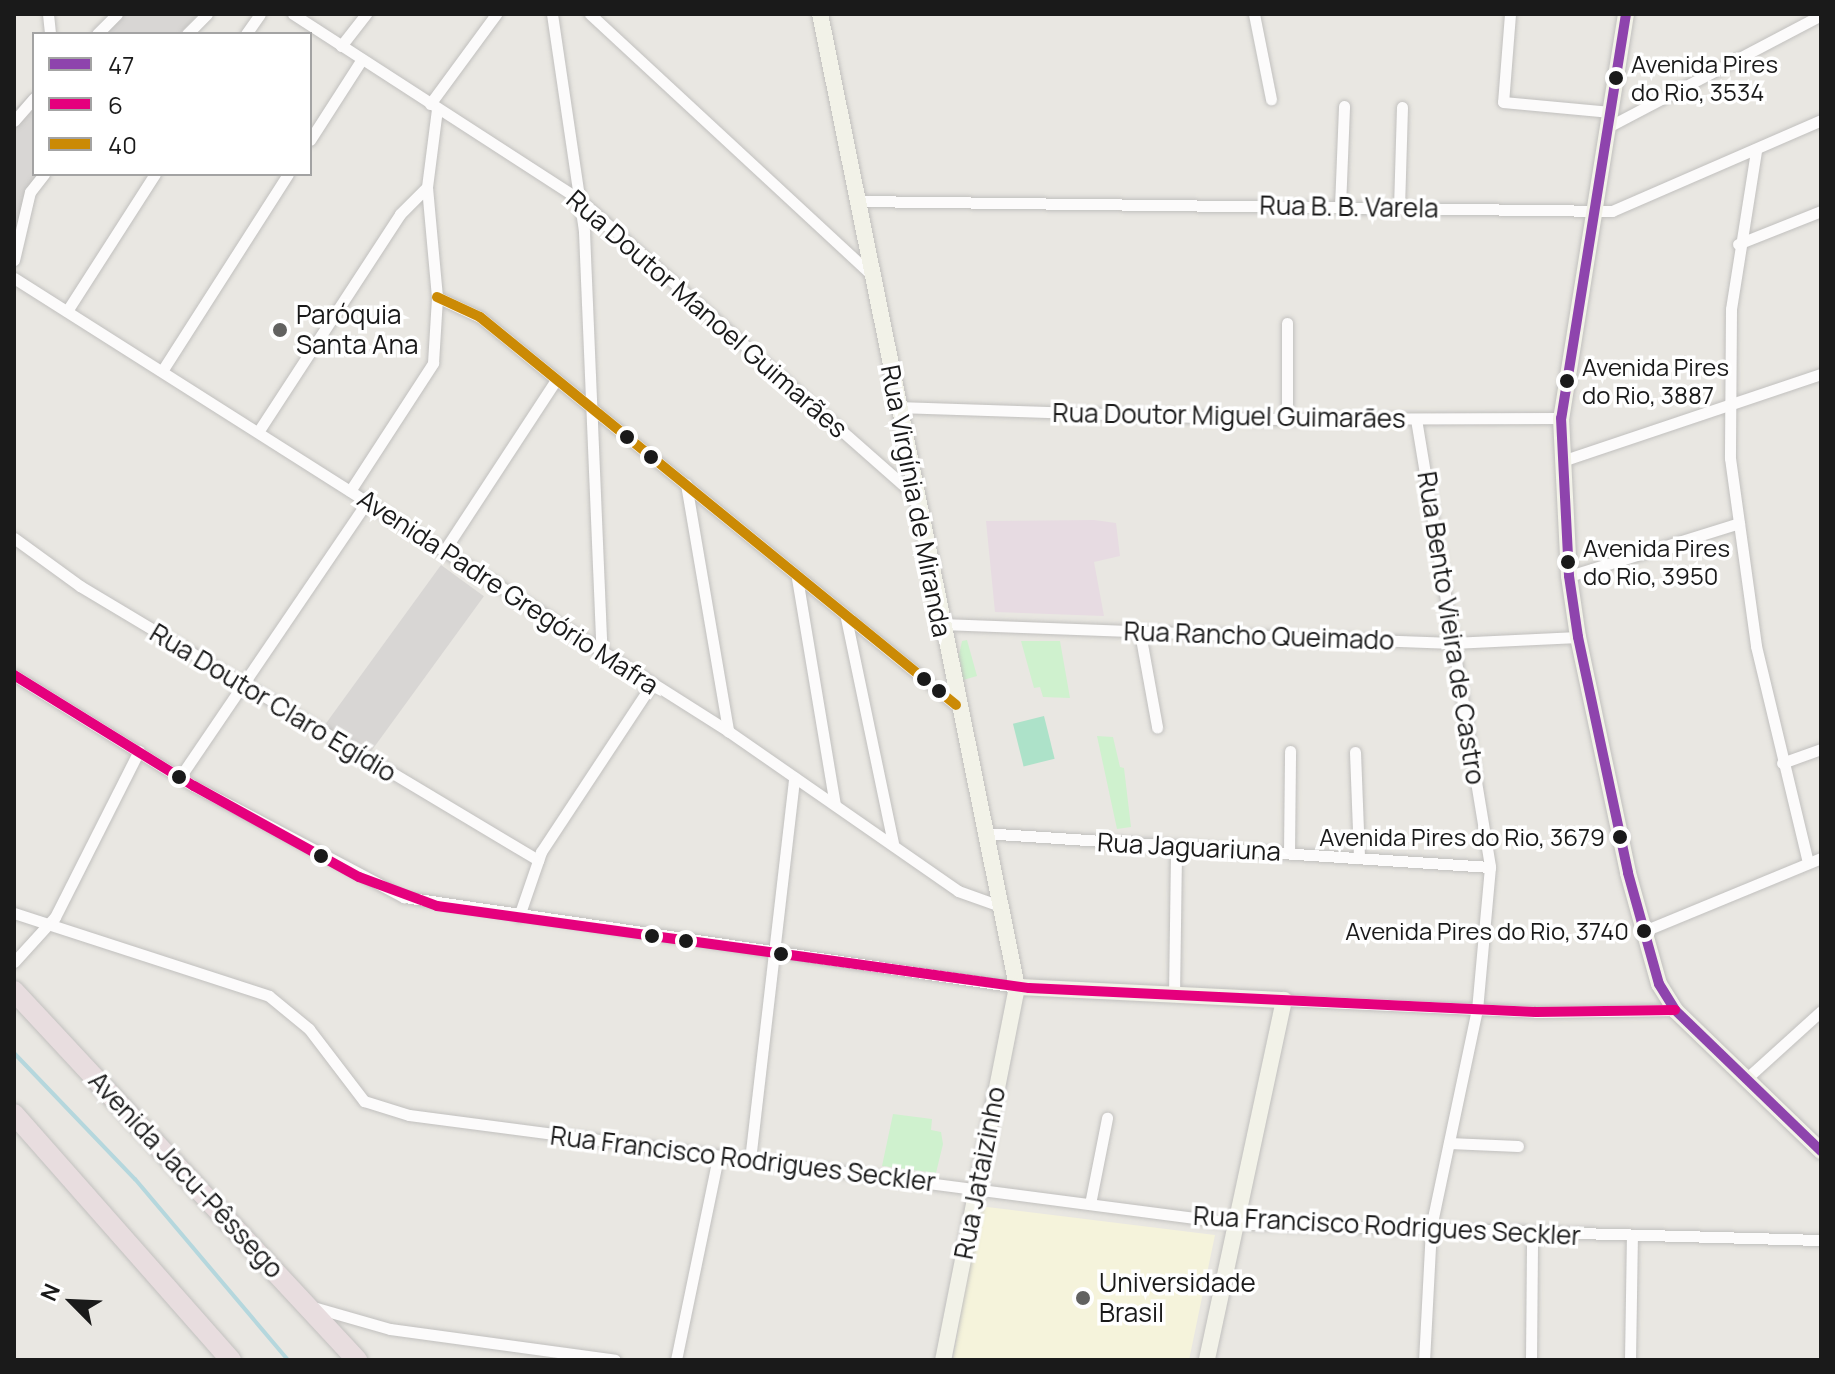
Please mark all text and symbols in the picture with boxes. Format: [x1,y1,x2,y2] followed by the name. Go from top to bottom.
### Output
[32,32,312,176] legend
[108,48,134,81] text: 47
[1631,50,1778,106] place label: Avenida Pires do Rio, 3534
[1608,70,1624,86] marker: Avenida Pires do Rio, 3534
[108,88,123,121] text: 6
[108,128,137,161] text: 40
[560,184,854,444] street label: Rua Doutor Manoel Guimarães
[1259,190,1439,224] street label: Rua B. B. Varela
[296,299,418,360] place label: Paróquia Santa Ana
[271,321,289,339] marker: Paróquia Santa Ana
[1582,353,1729,409] place label: Avenida Pires do Rio, 3887
[874,362,958,640] street label: Rua Virgínia de Miranda
[1559,373,1575,389] marker: Avenida Pires do Rio, 3887
[1052,397,1406,435] street label: Rua Doutor Miguel Guimarães
[619,429,635,445] unlabelled marker
[643,449,659,465] unlabelled marker
[1411,469,1491,787] street label: Rua Bento Vieira de Castro
[352,483,664,701] street label: Avenida Padre Gregório Mafra
[1583,534,1730,590] place label: Avenida Pires do Rio, 3950
[1560,554,1576,570] marker: Avenida Pires do Rio, 3950
[1123,616,1395,656] street label: Rua Rancho Queimado
[144,617,402,789] street label: Rua Doutor Claro Egídio
[916,671,932,687] unlabelled marker
[931,683,947,699] unlabelled marker
[171,769,187,785] unlabelled marker
[1319,823,1605,851] place label: Avenida Pires do Rio, 3679
[1096,827,1282,867] street label: Rua Jaguariuna
[1612,829,1628,845] marker: Avenida Pires do Rio, 3679
[313,848,329,864] unlabelled marker
[1345,917,1629,945] place label: Avenida Pires do Rio, 3740
[1636,923,1652,939] marker: Avenida Pires do Rio, 3740
[644,928,660,944] unlabelled marker
[678,933,694,949] unlabelled marker
[773,946,789,962] unlabelled marker
[82,1065,290,1285] street label: Avenida Jacu-Pêssego
[948,1084,1012,1262] street label: Rua Jataizinho
[548,1120,938,1198] street label: Rua Francisco Rodrigues Seckler
[1192,1200,1582,1252] street label: Rua Francisco Rodrigues Seckler
[32,1262,112,1342] north arrow
[1099,1267,1256,1328] place label: Universidade Brasil
[33,1279,67,1306] text: N
[1074,1289,1092,1307] marker: Universidade Brasil

